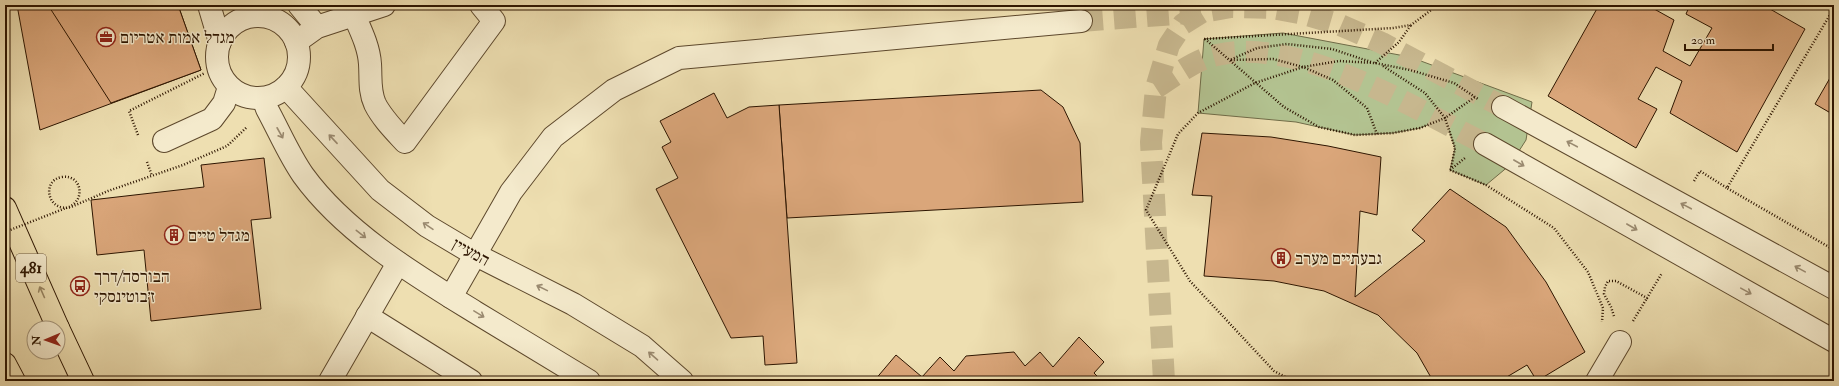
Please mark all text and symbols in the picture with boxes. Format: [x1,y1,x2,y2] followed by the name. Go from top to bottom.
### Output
[95,26,117,48] office icon: מגדל אמות אטריום
[1685,26,1773,52] scale bar
[120,27,235,48] place label: מגדל אמות אטריום
[1691,33,1716,48] text: 20 m
[277,127,284,139] one-way arrow
[328,134,337,144] one-way arrow
[1566,140,1578,148] one-way arrow
[1513,160,1525,167] one-way arrow
[1680,202,1692,210] one-way arrow
[423,222,434,230] one-way arrow
[163,224,185,246] building icon: מגדל טיים
[1626,224,1638,232] one-way arrow
[188,225,250,246] place label: מגדל טיים
[355,229,366,238] one-way arrow
[449,233,493,271] street label: המעיין
[1270,247,1292,269] building icon: גבעתיים מערב
[1295,248,1382,269] place label: גבעתיים מערב
[16,254,46,282] road number: 481
[1794,265,1806,272] one-way arrow
[94,266,170,307] place label: הבורסה/דרך ז׳בוטינסקי
[69,275,91,297] bus stop icon: הבורסה/דרך ז׳בוטינסקי
[536,284,548,291] one-way arrow
[38,287,45,299] one-way arrow
[1740,288,1752,295] one-way arrow
[473,311,485,319] one-way arrow
[26,320,66,360] north arrow
[30,334,43,346] text: N
[648,351,658,360] one-way arrow

